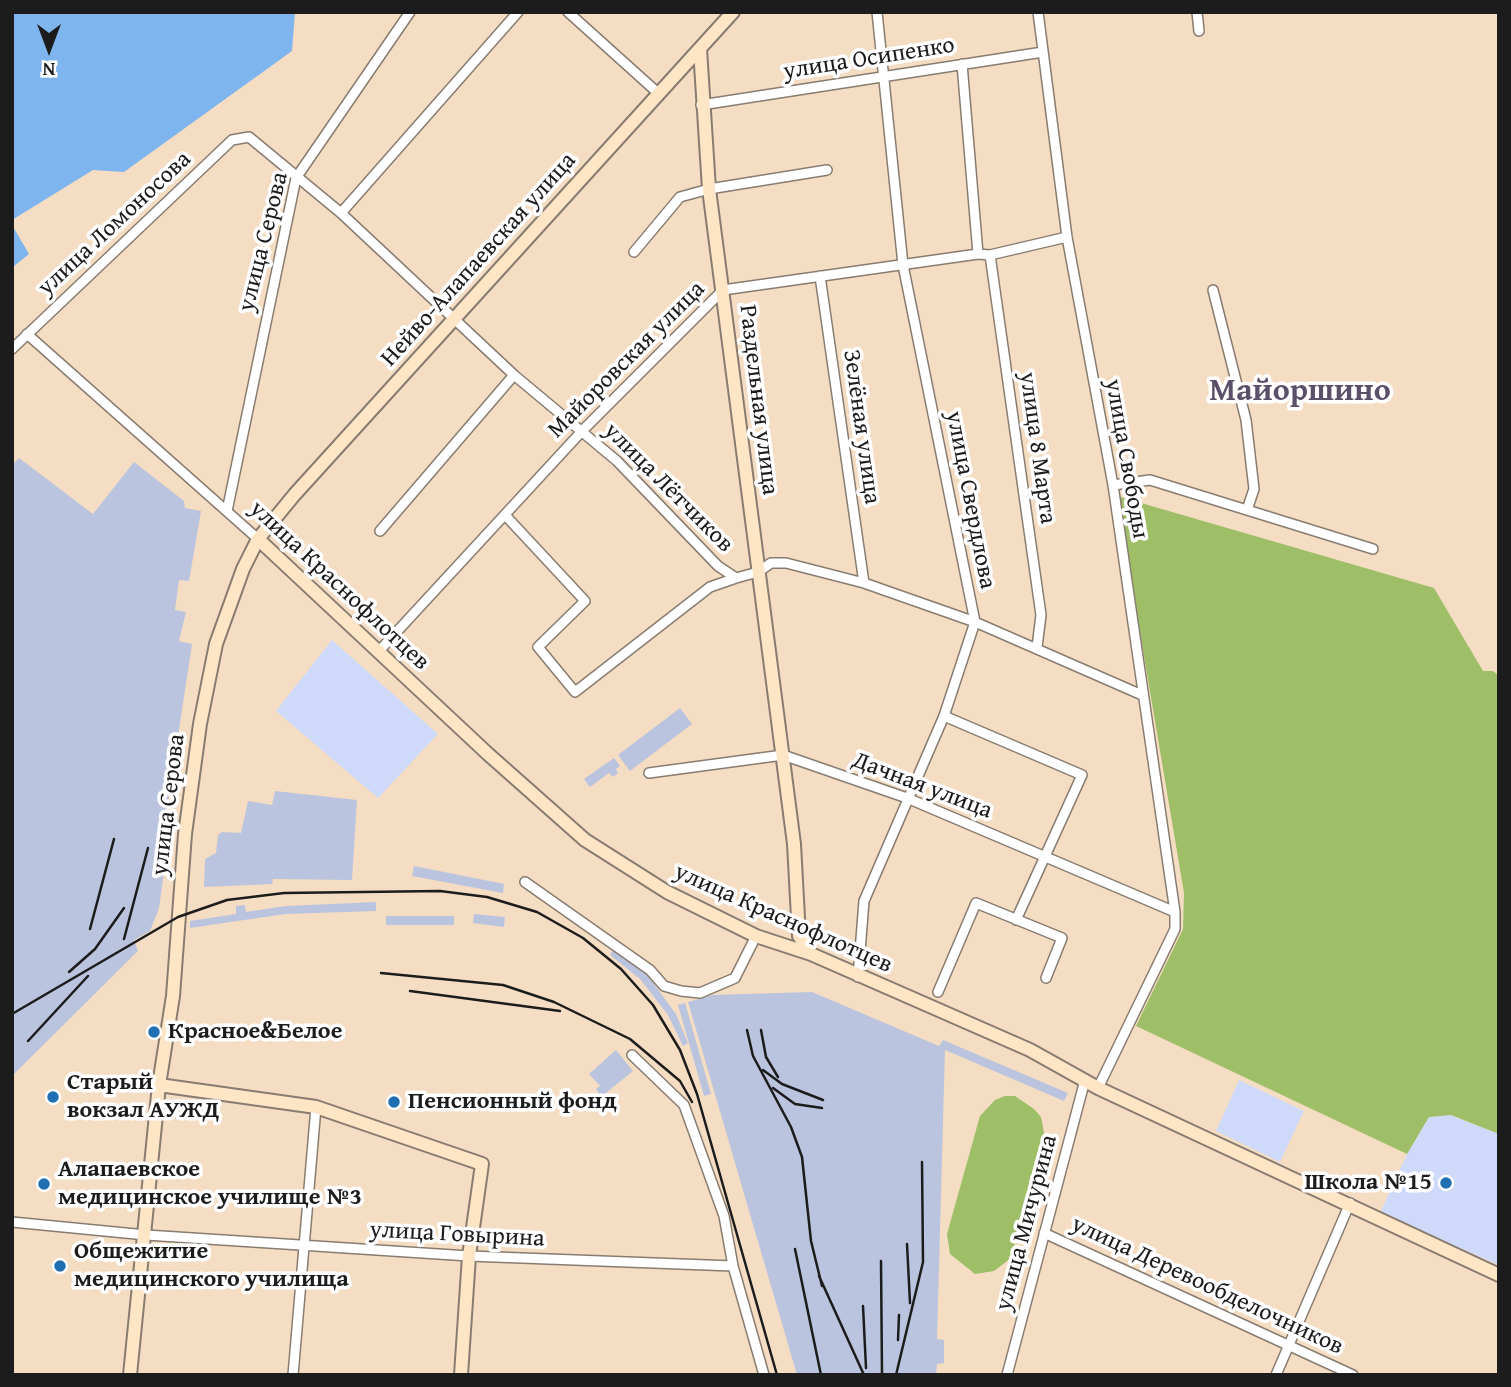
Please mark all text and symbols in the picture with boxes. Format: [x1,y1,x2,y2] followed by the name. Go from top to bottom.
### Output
[14,14,84,84] north arrow
[781,31,957,87] street label: улица Осипенко
[43,56,55,84] text: N
[32,146,198,302] street label: улица Ломоносова
[375,147,583,373] street label: Нейво-Алапаевская улица
[233,169,295,315] street label: улица Серова
[542,275,712,445] street label: Майоровская улица
[732,303,784,497] street label: Раздельная улица
[836,348,886,506] street label: Зелёная улица
[1012,370,1062,526] street label: улица 8 Марта
[1209,373,1391,411] district label: Майоршино
[1098,377,1154,541] street label: улица Свободы
[939,409,1001,591] street label: улица Свердлова
[597,417,739,559] street label: улица Лётчиков
[243,495,435,677] street label: улица Краснофлотцев
[146,732,192,878] street label: улица Серова
[848,746,996,826] street label: Дачная улица
[669,858,897,980] street label: улица Краснофлотцев
[168,1018,342,1046] place label: Красное&Белое
[146,1024,162,1040] marker: Красное&Белое
[67,1069,220,1125] place label: Старый вокзал АУЖД
[408,1088,617,1116] place label: Пенсионный фонд
[45,1089,61,1105] marker: Старый вокзал АУЖД
[386,1094,402,1110] marker: Пенсионный фонд
[990,1132,1064,1314] street label: улица Мичурина
[58,1156,362,1212] place label: Алапаевское медицинское училище №3
[1305,1169,1432,1197] place label: Школа №15
[1438,1175,1454,1191] marker: Школа №15
[36,1176,52,1192] marker: Алапаевское медицинское училище №3
[1066,1210,1348,1362] street label: улица Деревообделочников
[369,1216,545,1254] street label: улица Говырина
[74,1238,349,1294] place label: Общежитие медицинского училища
[52,1258,68,1274] marker: Общежитие медицинского училища

